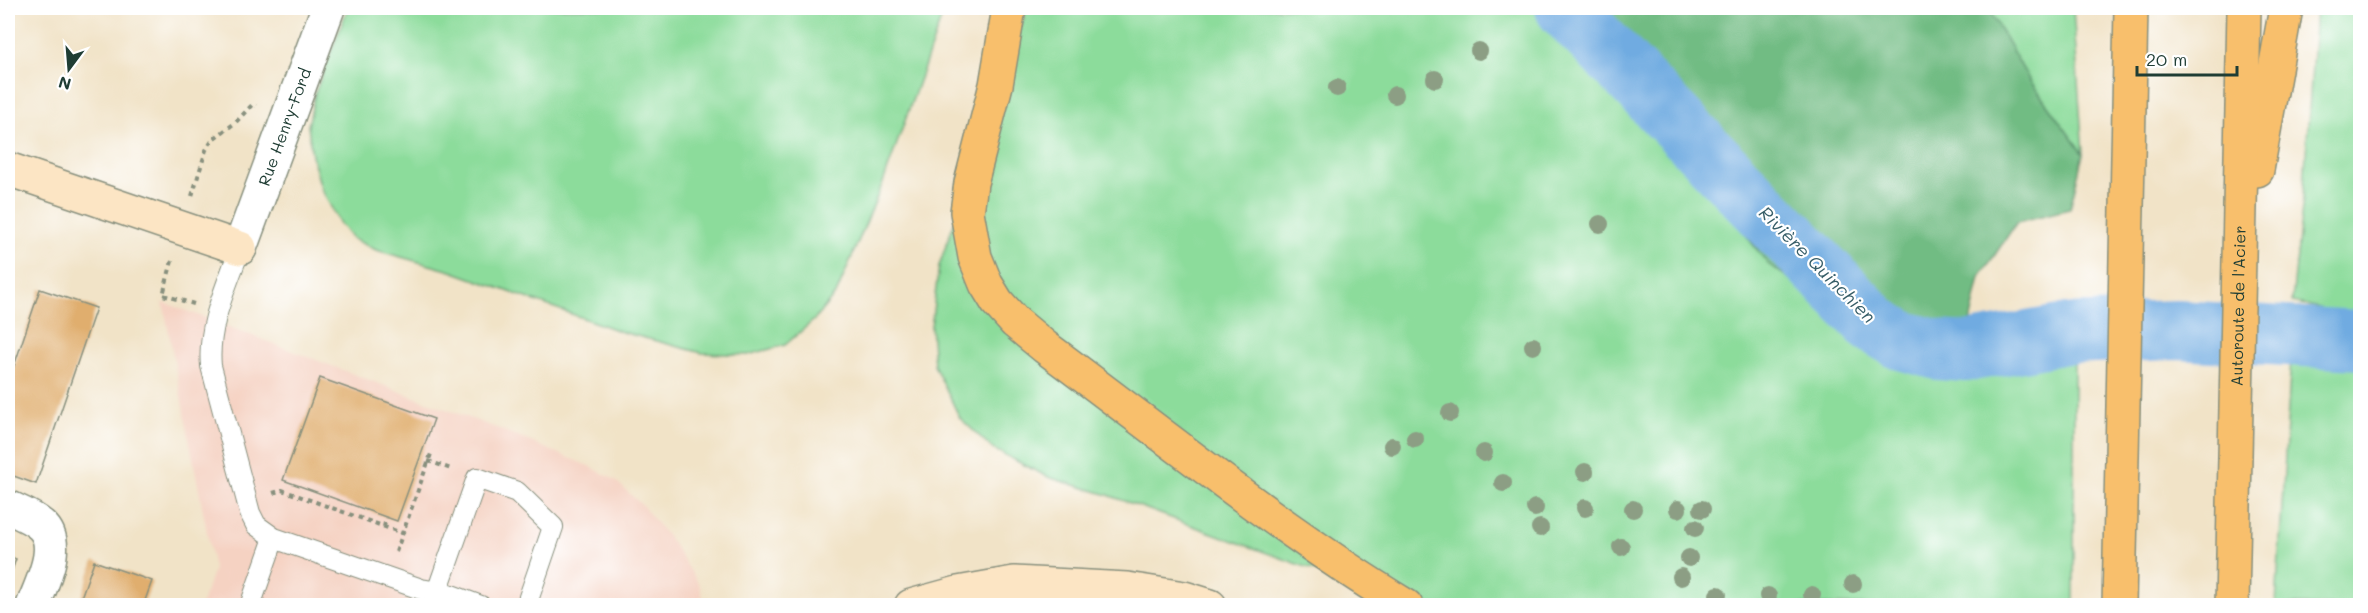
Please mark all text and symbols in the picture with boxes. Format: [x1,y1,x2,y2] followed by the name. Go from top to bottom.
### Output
[39,39,99,99] north arrow
[2137,39,2238,77] scale bar
[2146,47,2187,71] text: 20 m
[253,65,315,189] street label: Rue Henry-Ford
[56,72,73,96] text: N
[1754,201,1881,328] water label: Rivière Quinchien
[2225,225,2250,387] street label: Autoroute de l'Acier

